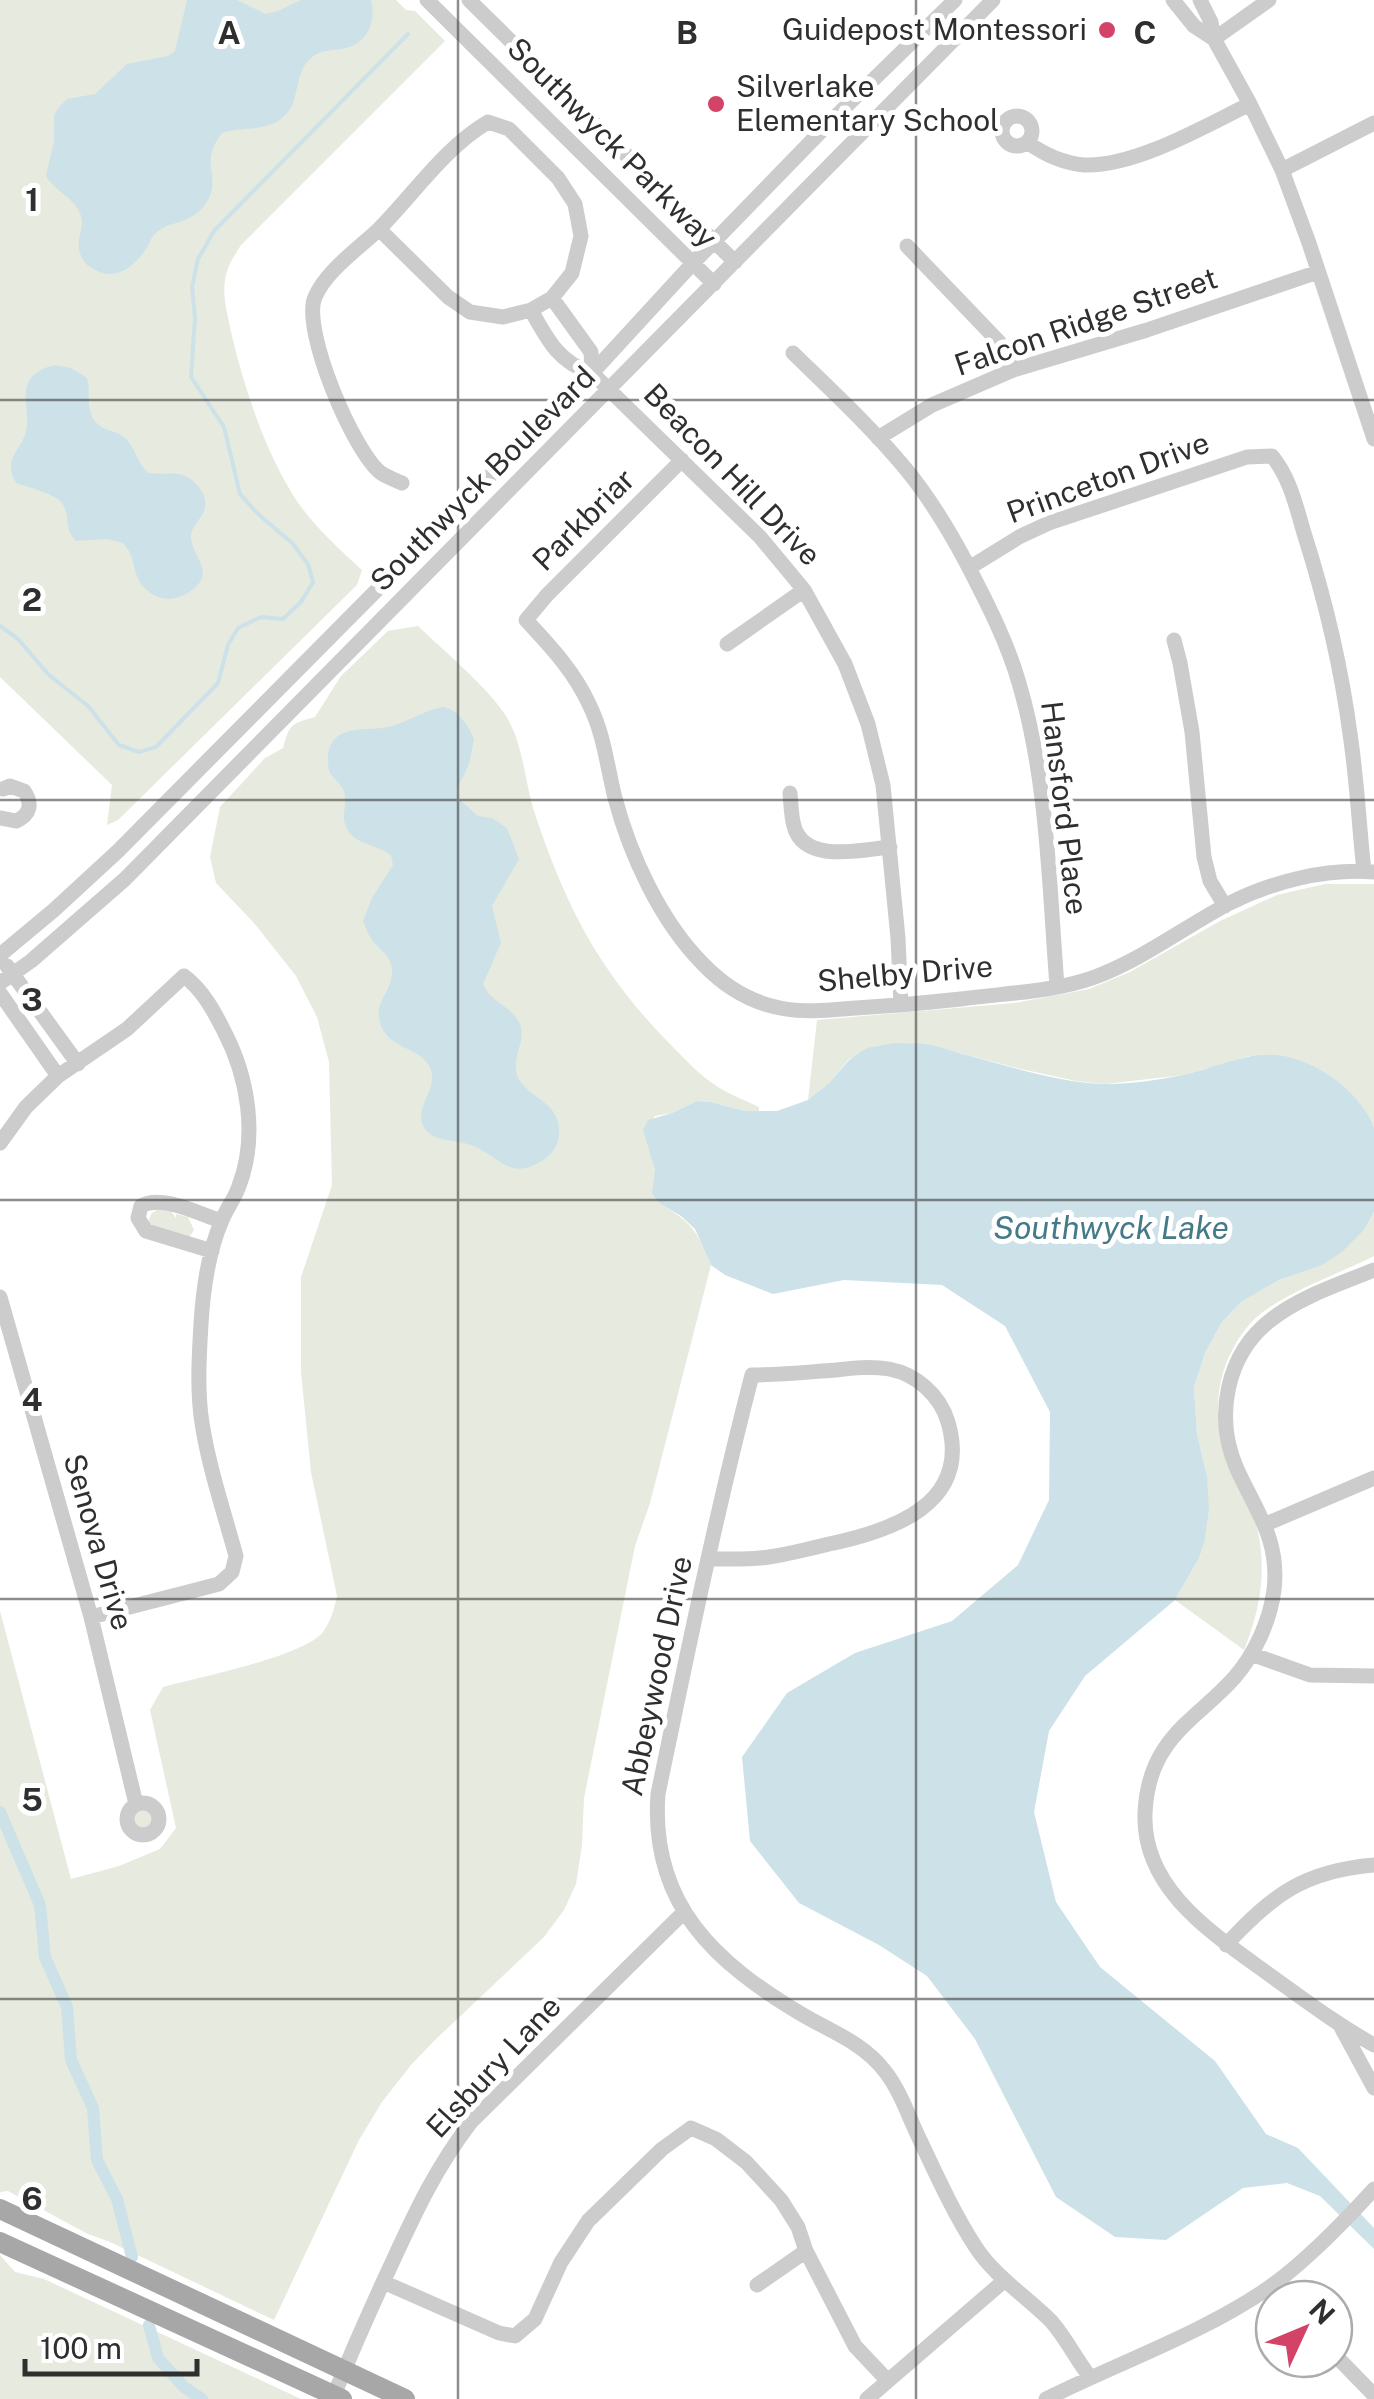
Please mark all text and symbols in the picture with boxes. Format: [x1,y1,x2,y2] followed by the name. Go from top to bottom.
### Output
[782,11,1087,47] place label: Guidepost Montessori
[217,14,241,51] text: A
[676,14,698,51] text: B
[1134,14,1156,51] text: C
[1096,19,1118,41] marker: Guidepost Montessori
[500,30,725,255] street label: Southwyck Parkway
[736,68,999,138] place label: Silverlake Elementary School
[705,93,727,115] marker: Silverlake Elementary School
[25,181,39,218] text: 1
[950,259,1222,383] street label: Falcon Ridge Street
[362,358,602,598] street label: Southwyck Boulevard
[637,376,829,573] street label: Beacon Hill Drive
[1001,424,1214,530] street label: Princeton Drive
[525,461,642,578] street label: Parkbriar
[22,581,42,618] text: 2
[1034,699,1096,917] street label: Hansford Place
[816,947,994,999] street label: Shelby Drive
[21,981,43,1018] text: 3
[993,1209,1229,1246] water label: Southwyck Lake
[22,1381,43,1418] text: 4
[57,1450,141,1634] street label: Senova Drive
[613,1553,699,1799] street label: Abbeywood Drive
[21,1781,43,1818] text: 5
[419,1988,568,2145] street label: Elsbury Lane
[21,2180,43,2217] text: 6
[1254,2279,1354,2379] north arrow
[1303,2292,1342,2331] text: N
[25,2314,198,2376] scale bar
[40,2330,122,2366] text: 100 m

